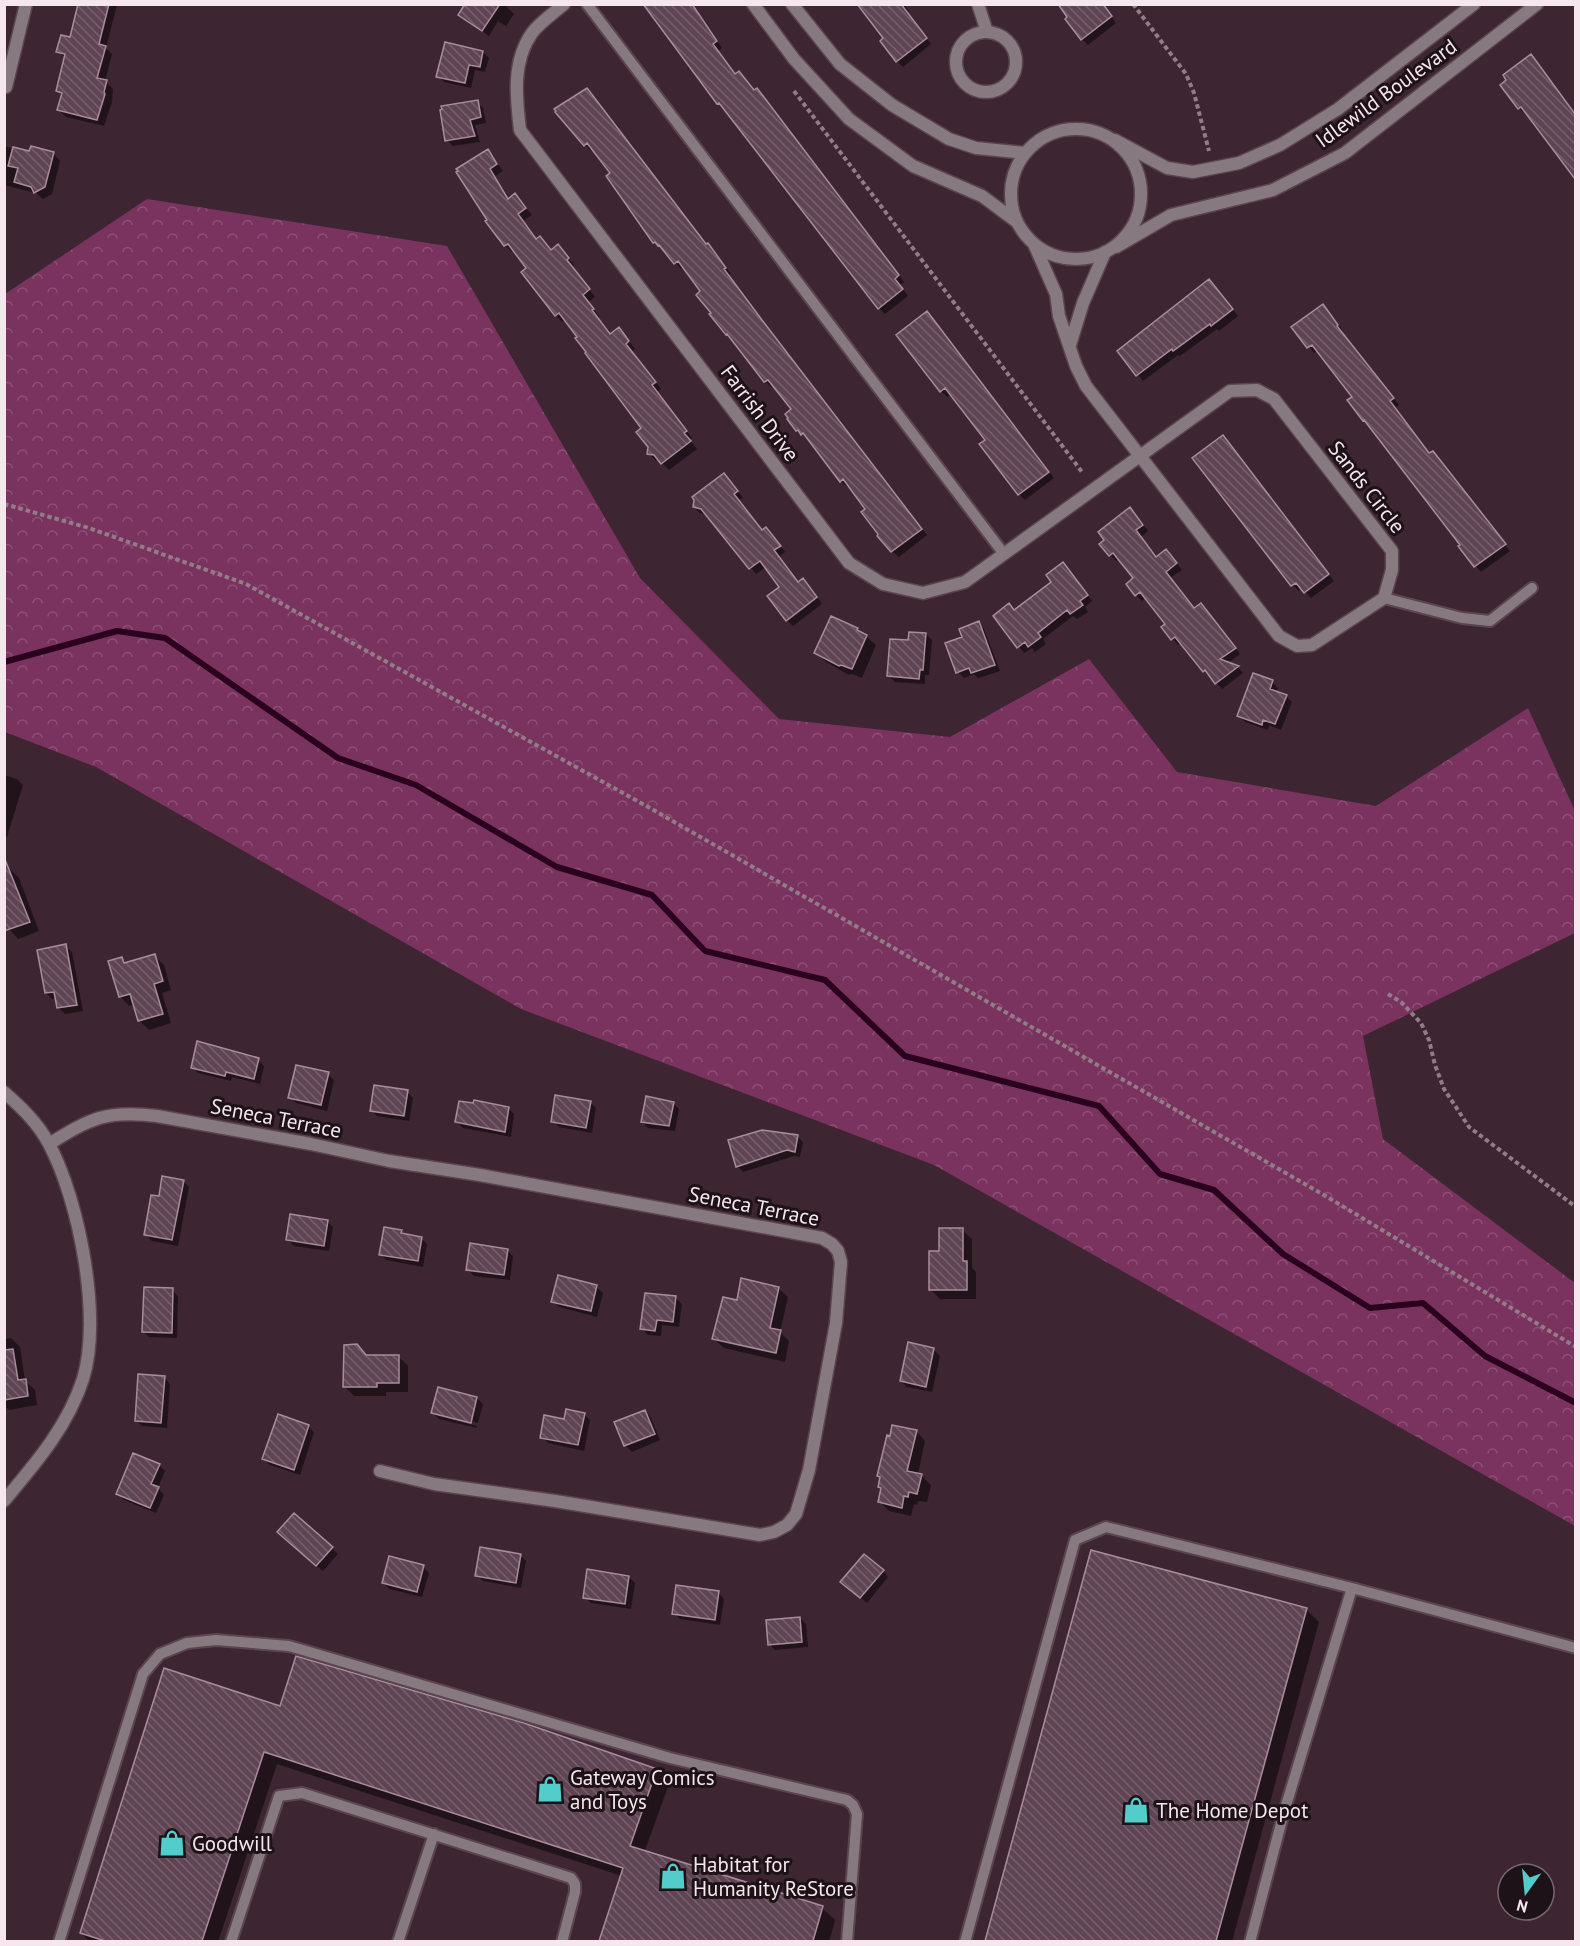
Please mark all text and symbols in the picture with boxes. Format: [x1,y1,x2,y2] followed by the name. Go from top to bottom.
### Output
[1310,33,1462,153] street label: Idlewild Boulevard
[715,359,805,467] street label: Farrish Drive
[1323,435,1411,539] street label: Sands Circle
[208,1092,344,1144] street label: Seneca Terrace
[686,1180,822,1232] street label: Seneca Terrace
[570,1764,715,1815] place label: Gateway Comics and Toys
[535,1774,565,1804] shop icon: Gateway Comics and Toys
[1121,1795,1151,1825] shop icon: The Home Depot
[1156,1797,1308,1824] place label: The Home Depot
[157,1828,187,1858] shop icon: Goodwill
[192,1830,272,1857] place label: Goodwill
[693,1851,854,1902] place label: Habitat for Humanity ReStore
[658,1861,688,1891] shop icon: Habitat for Humanity ReStore
[1496,1862,1556,1922] north arrow
[1514,1895,1530,1918] text: N

